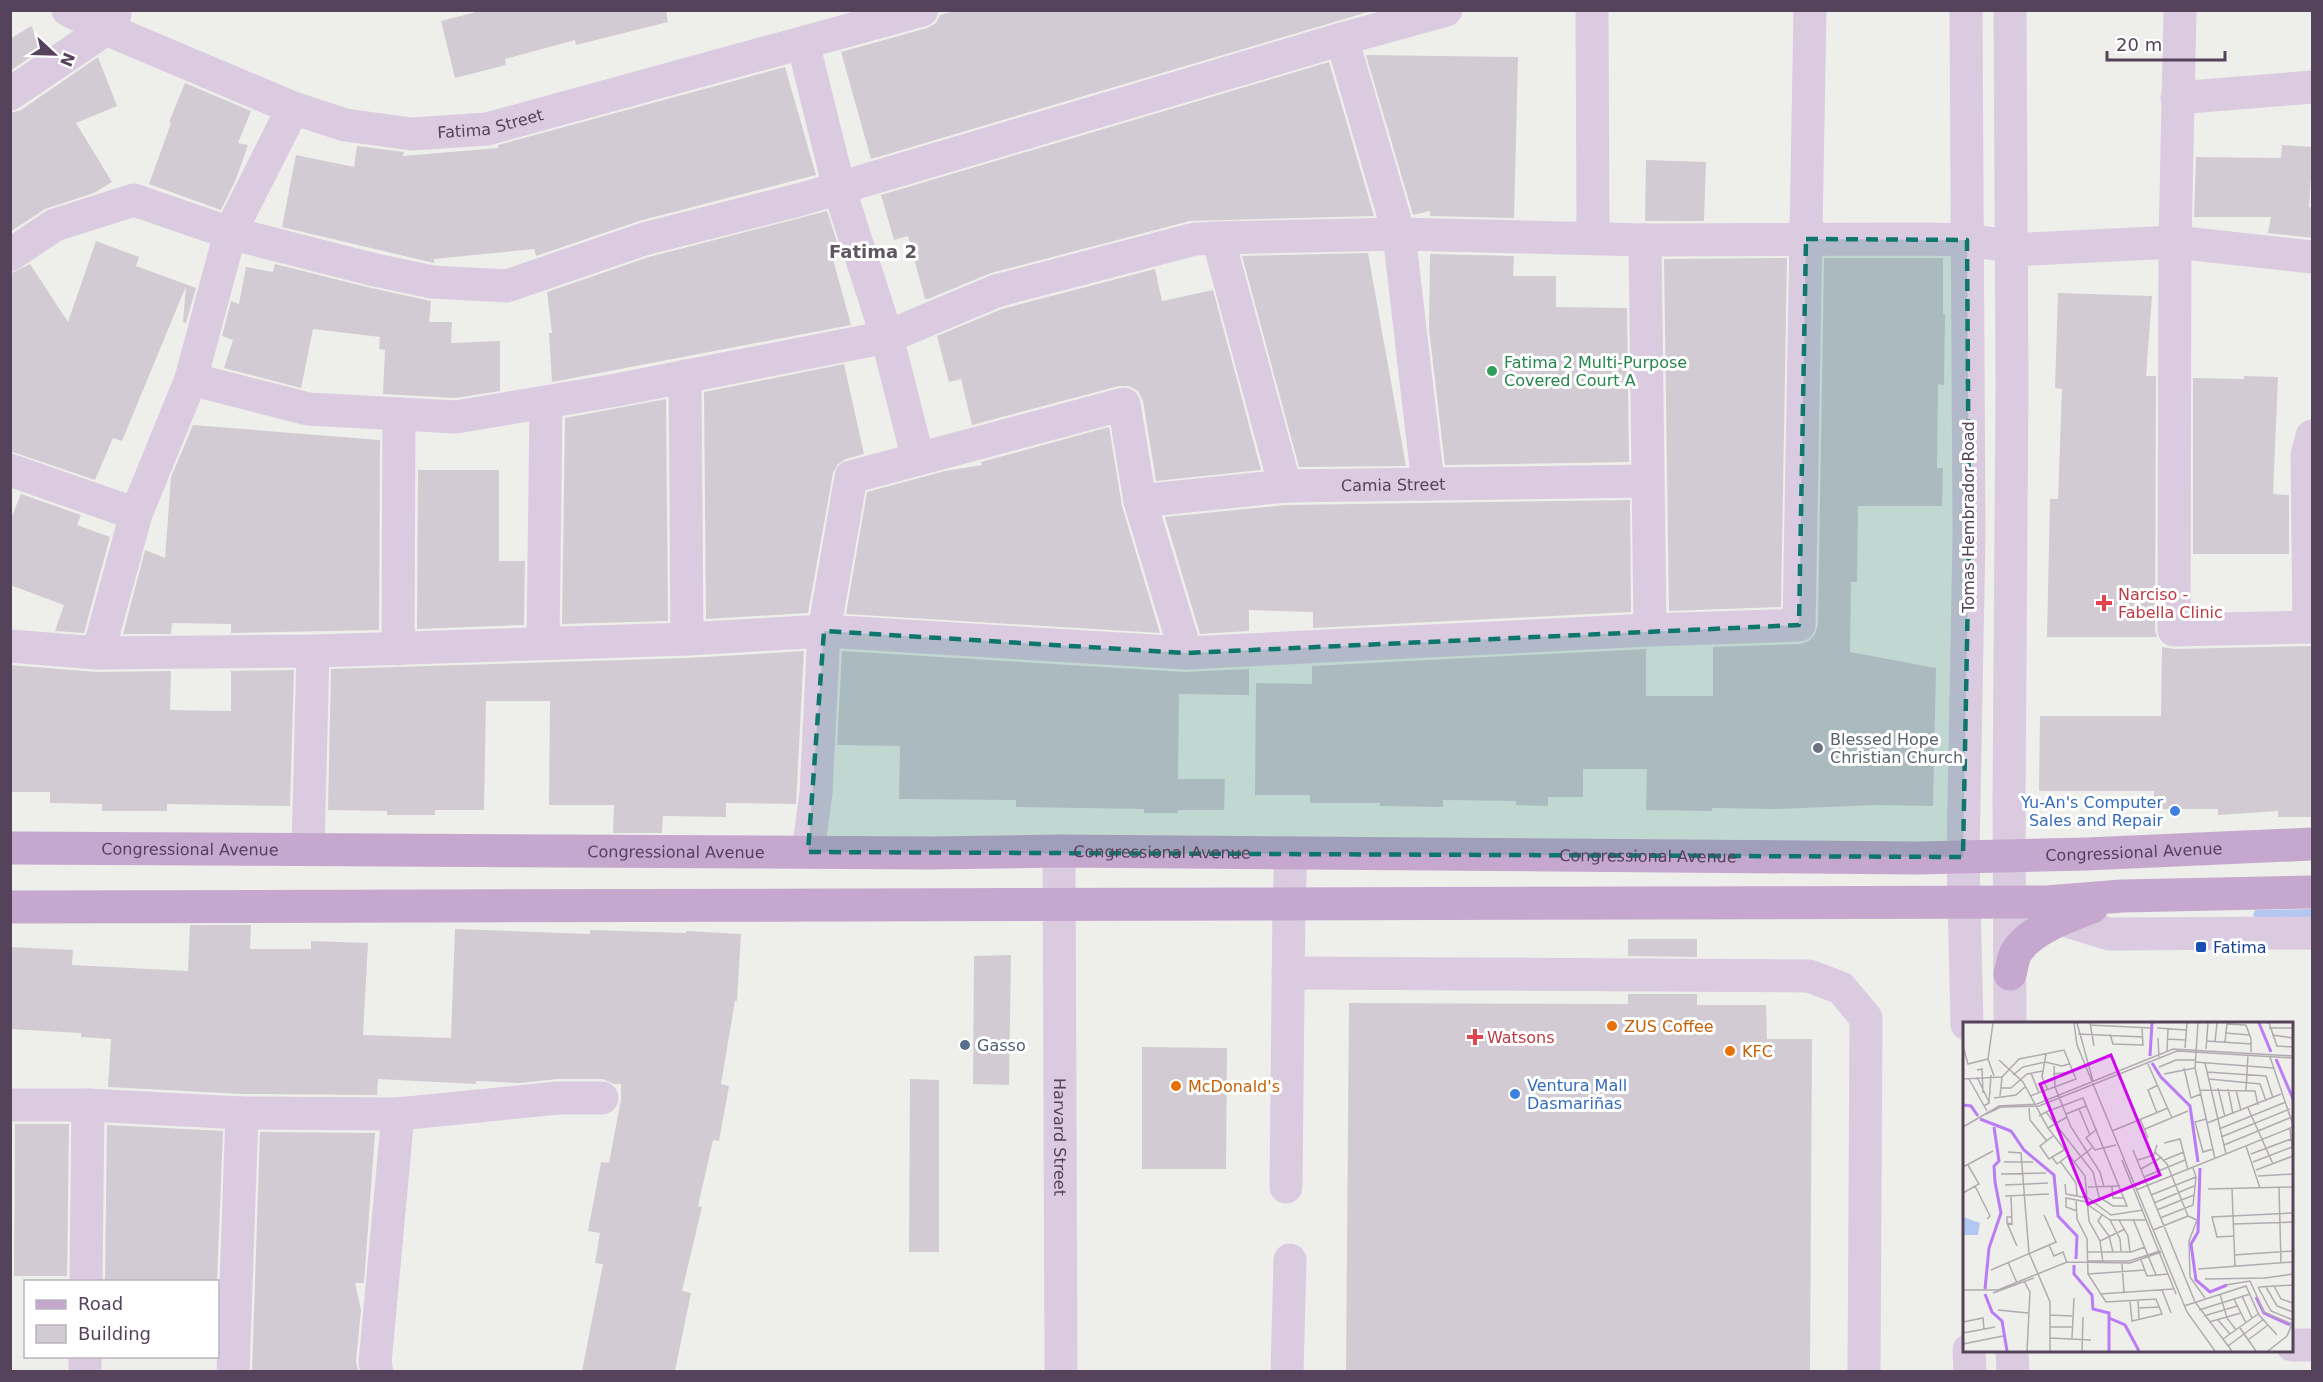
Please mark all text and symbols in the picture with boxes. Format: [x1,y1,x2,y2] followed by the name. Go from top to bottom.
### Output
[24,24,84,84] north arrow
[2107,24,2226,62] scale bar
[2116,34,2162,55] text: 20 m
[56,50,79,69] text: N
[437,105,545,142] street label: Fatima Street
[829,241,917,262] district label: Fatima 2
[1504,353,1687,390] place label: Fatima 2 Multi-Purpose Covered Court A
[1485,364,1499,378] marker: Fatima 2 Multi-Purpose Covered Court A
[1959,421,1978,614] street label: Tomas Hembrador Road
[1341,474,1446,495] street label: Camia Street
[2118,585,2223,622] place label: Narciso - Fabella Clinic
[2095,594,2113,612] marker: Narciso - Fabella Clinic
[1830,730,1963,767] place label: Blessed Hope Christian Church
[1811,741,1825,755] marker: Blessed Hope Christian Church
[2020,793,2163,830] place label: Yu-An's Computer Sales and Repair
[2168,804,2182,818] marker: Yu-An's Computer Sales and Repair
[2045,838,2223,864] street label: Congressional Avenue
[101,839,279,859] street label: Congressional Avenue
[587,842,765,862] street label: Congressional Avenue
[1073,842,1251,862] street label: Congressional Avenue
[1559,846,1737,866] street label: Congressional Avenue
[2213,938,2267,957] place label: Fatima
[2194,940,2208,954] marker: Fatima
[1624,1017,1714,1036] place label: ZUS Coffee
[1605,1019,1619,1033] marker: ZUS Coffee
[1963,1022,2293,1352] inset map
[1487,1028,1554,1047] place label: Watsons
[1468,1030,1482,1044] marker: Watsons
[977,1036,1026,1055] place label: Gasso
[958,1038,972,1052] marker: Gasso
[1742,1042,1773,1061] place label: KFC
[1723,1044,1737,1058] marker: KFC
[1527,1076,1627,1113] place label: Ventura Mall Dasmariñas
[1188,1077,1280,1096] place label: McDonald's
[1050,1078,1070,1196] street label: Harvard Street
[1169,1079,1183,1093] marker: McDonald's
[1508,1087,1522,1101] marker: Ventura Mall Dasmariñas
[24,1280,219,1358] legend
[78,1293,123,1314] text: Road
[78,1323,151,1344] text: Building

